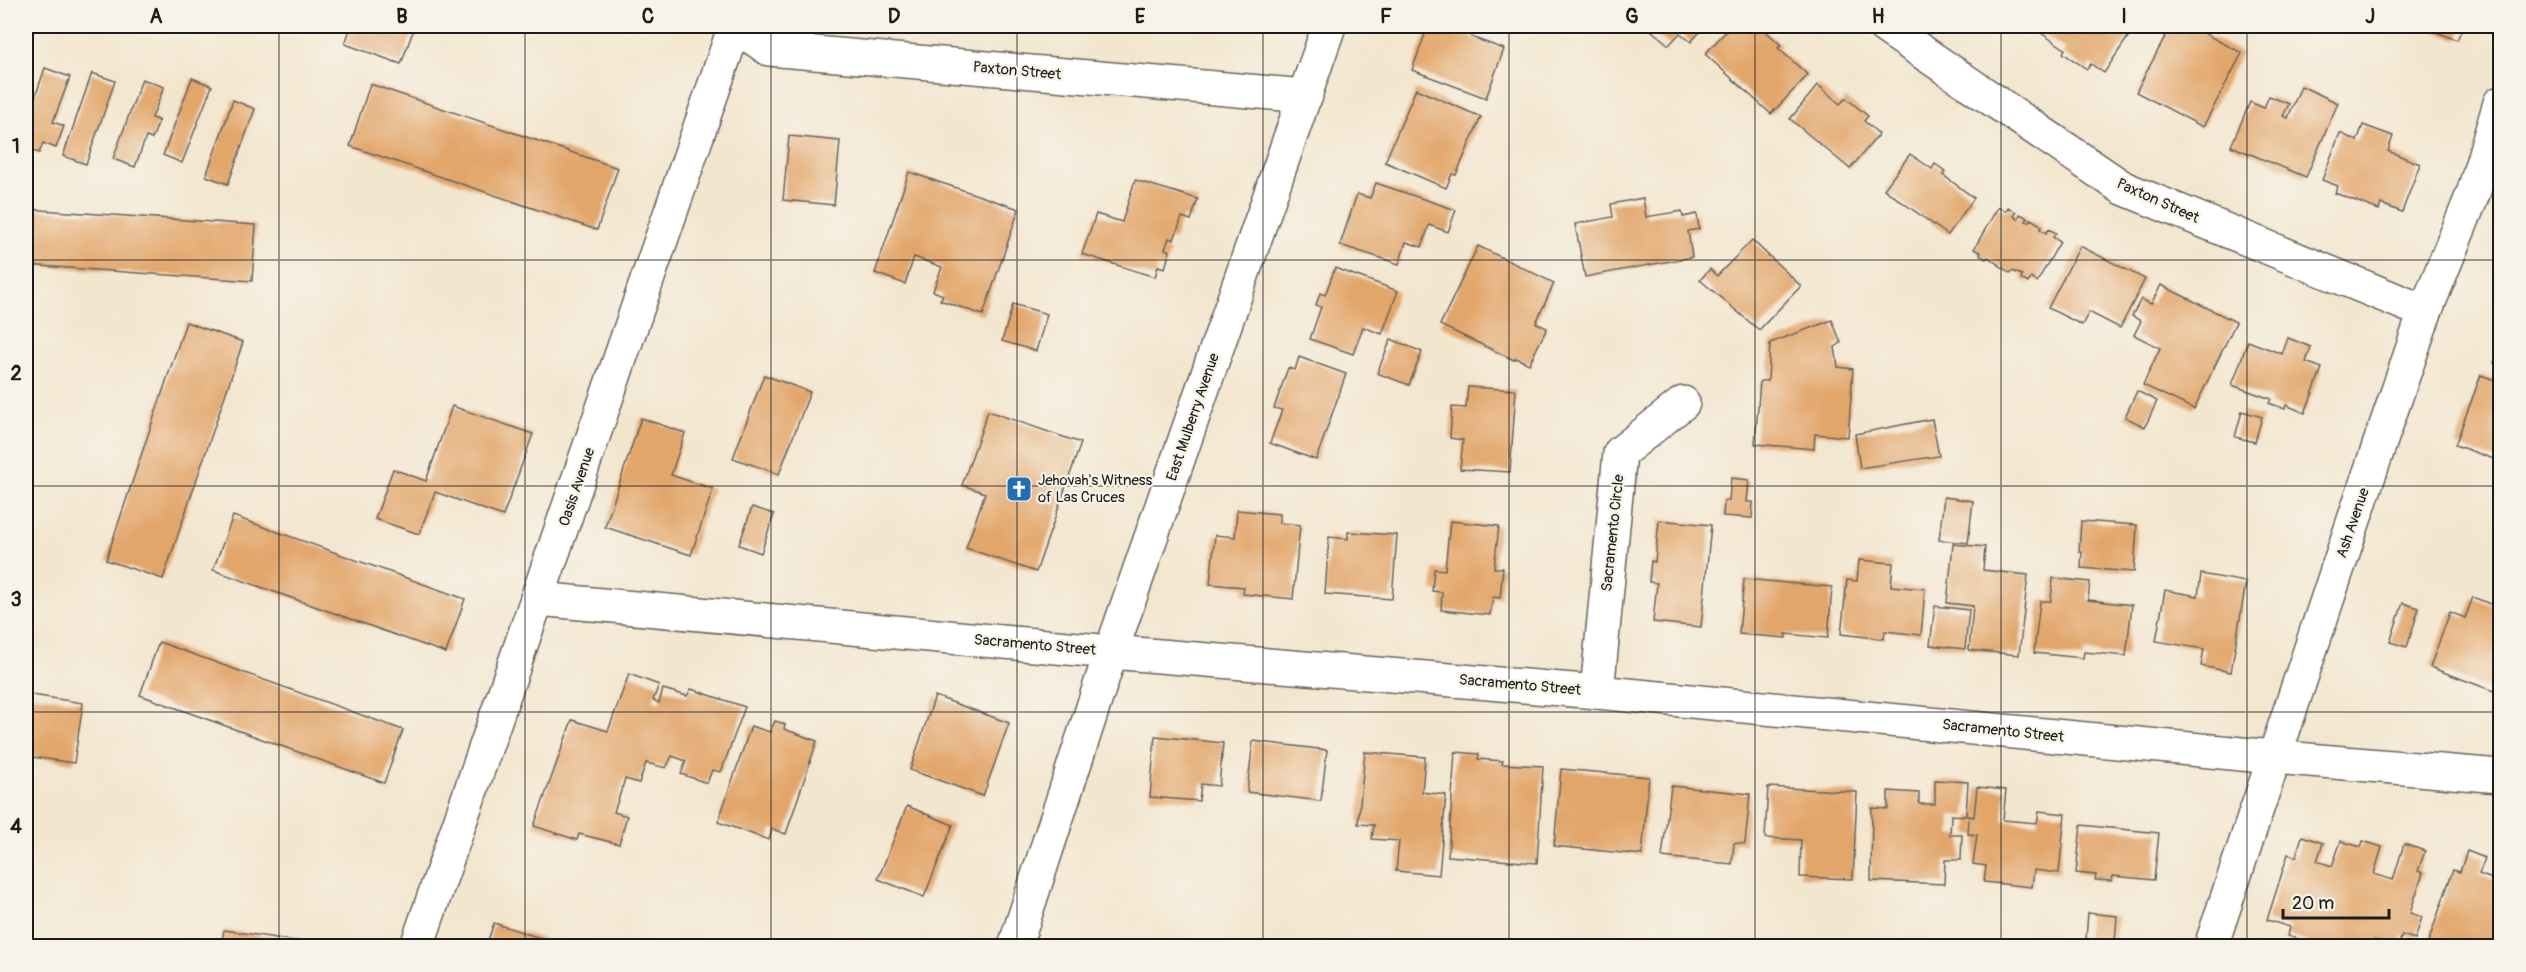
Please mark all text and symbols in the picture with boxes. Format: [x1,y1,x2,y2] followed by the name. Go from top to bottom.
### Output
[150,4,163,29] text: A
[396,4,408,29] text: B
[642,4,654,29] text: C
[888,4,901,29] text: D
[1135,4,1146,29] text: E
[1380,4,1392,29] text: F
[1625,4,1639,29] text: G
[1872,4,1885,29] text: H
[2121,4,2127,29] text: I
[2365,4,2375,29] text: J
[972,58,1063,84] street label: Paxton Street
[12,134,20,159] text: 1
[2114,174,2203,228] street label: Paxton Street
[1162,350,1224,483] street label: East Mulberry Avenue
[10,361,22,386] text: 2
[555,445,600,529] street label: Oasis Avenue
[1038,471,1152,507] place label: Jehovah's Witness of Las Cruces
[1597,473,1629,592] street label: Sacramento Circle
[1004,474,1034,504] church icon: Jehovah's Witness of Las Cruces
[2332,485,2374,561] street label: Ash Avenue
[10,587,22,612] text: 3
[973,630,1098,660] street label: Sacramento Street
[1458,670,1583,700] street label: Sacramento Street
[1941,715,2066,747] street label: Sacramento Street
[10,814,22,839] text: 4
[2283,882,2390,920] scale bar
[2292,892,2334,915] text: 20 m

